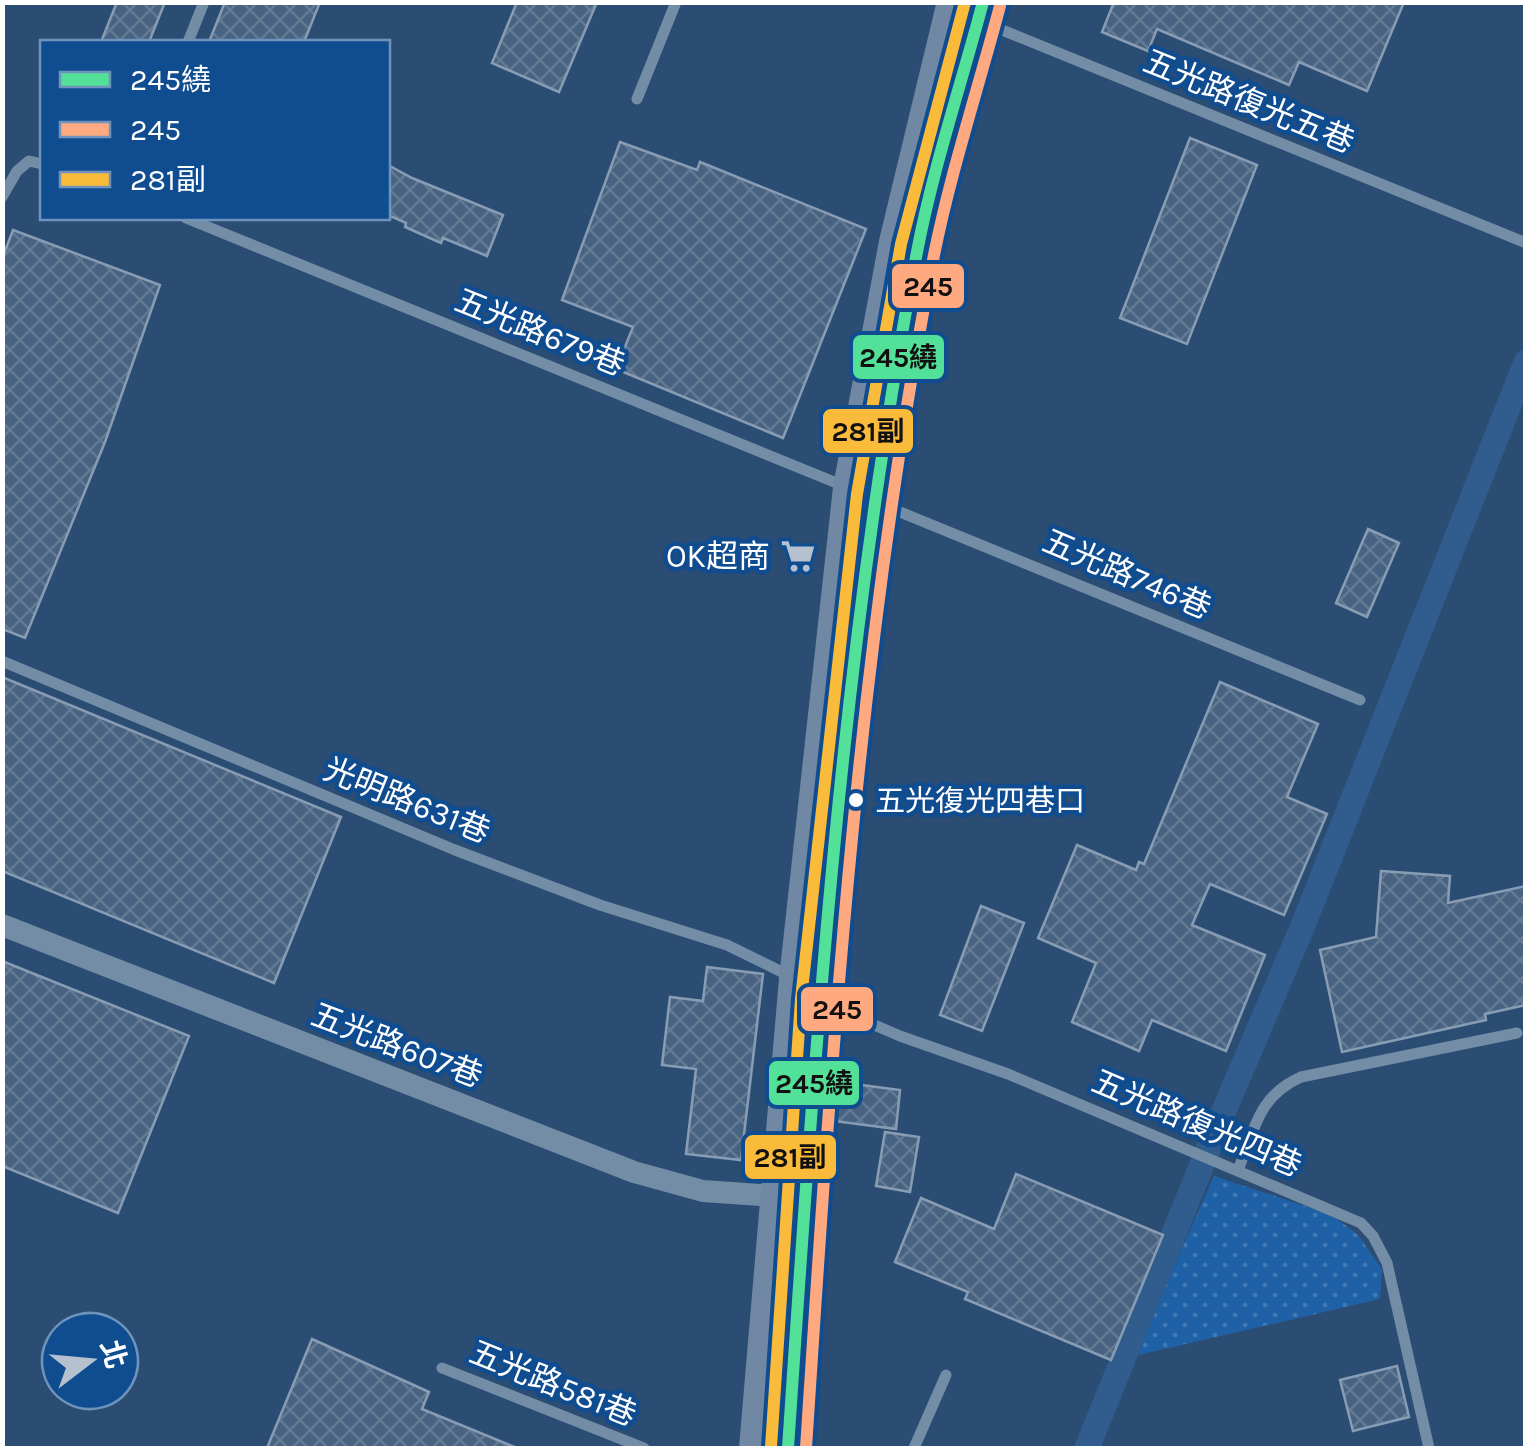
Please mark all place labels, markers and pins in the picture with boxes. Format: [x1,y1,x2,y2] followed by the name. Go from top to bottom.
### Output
[779,537,817,575] supermarket icon: OK超商
[666,538,770,575] place label: OK超商
[875,783,1085,819] place label: 五光復光四巷口
[846,790,866,810] marker: 五光復光四巷口

